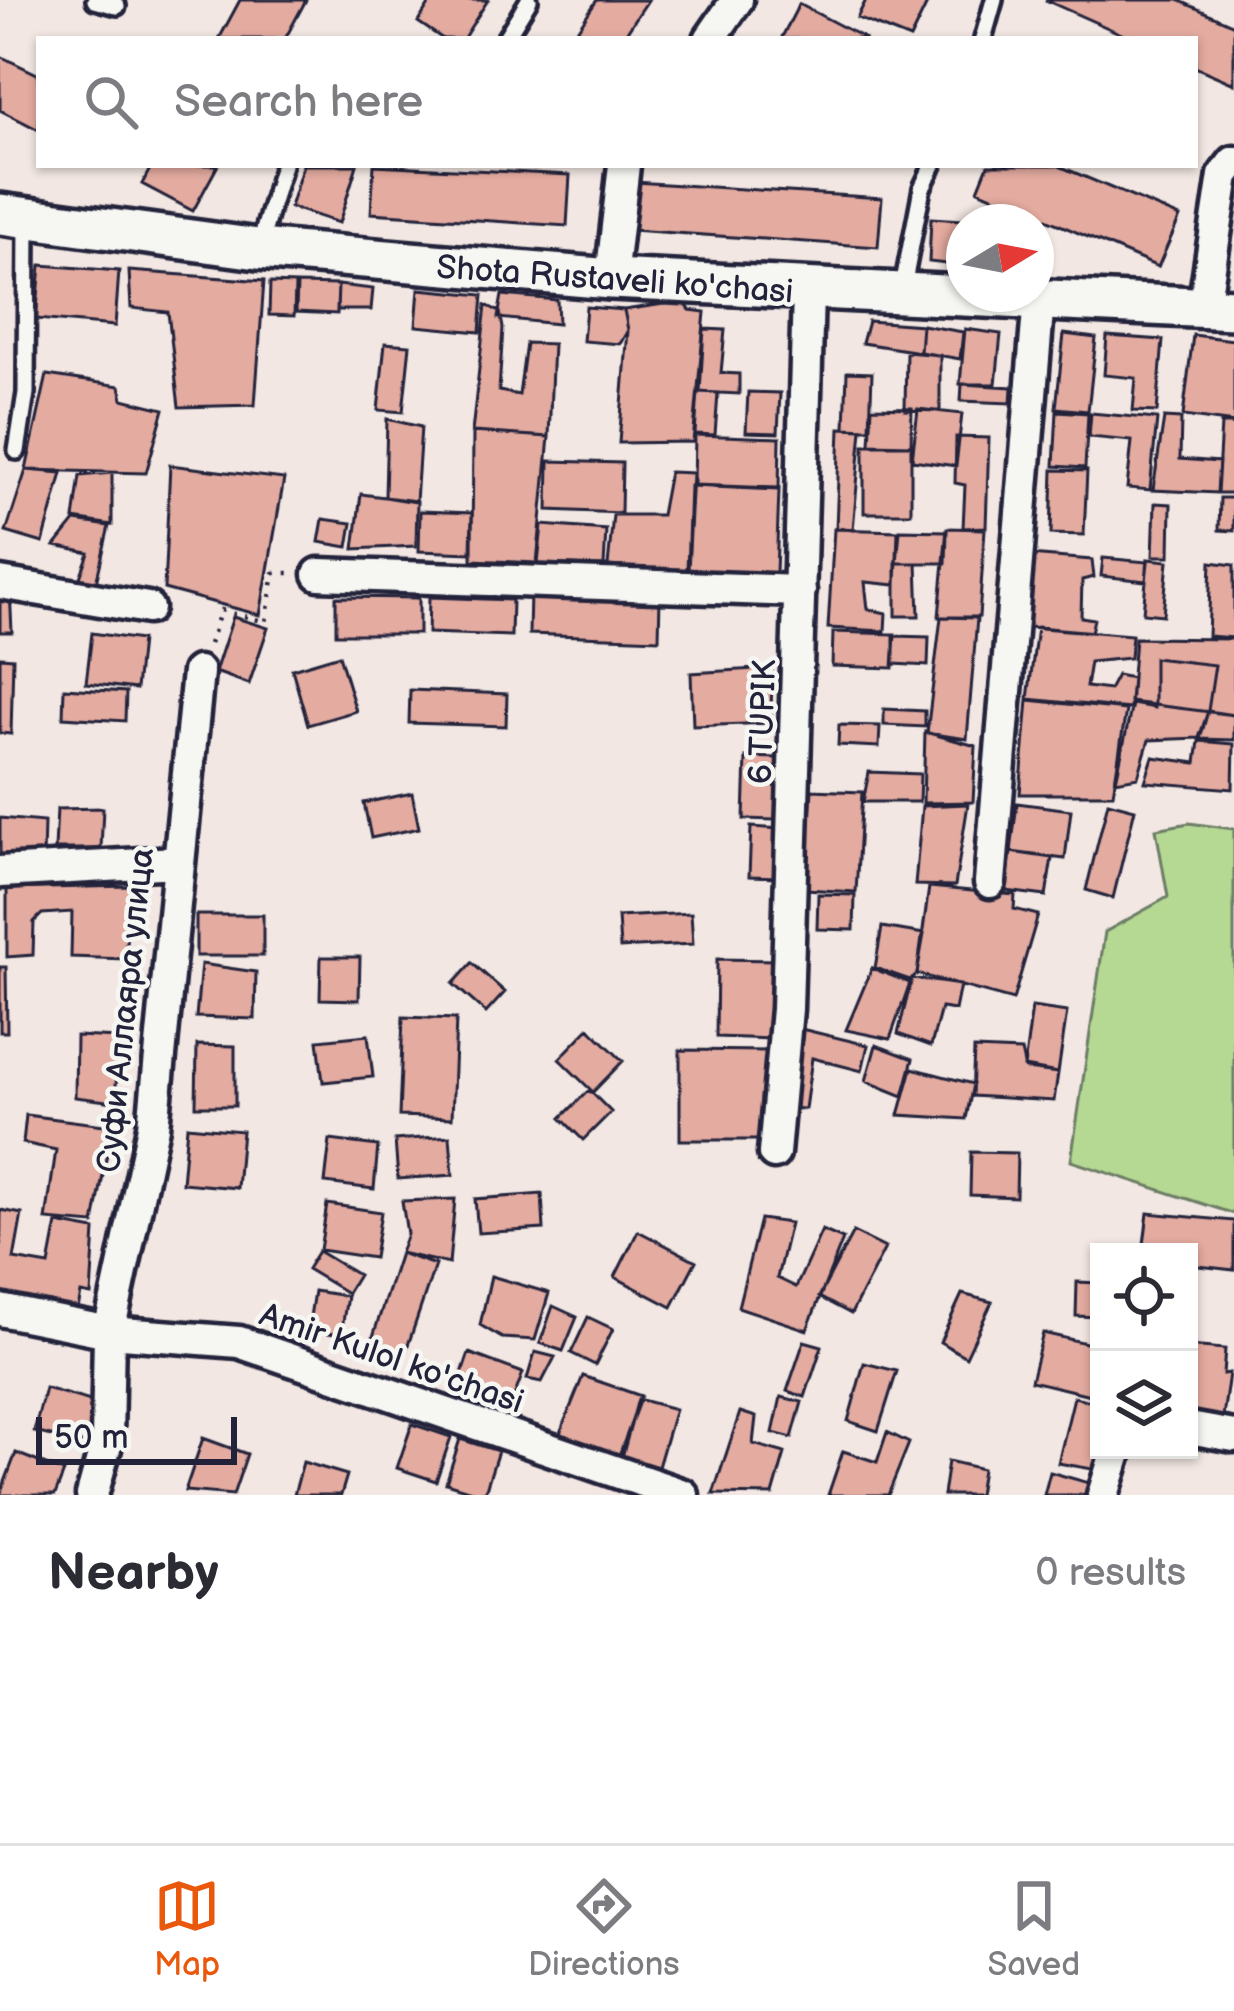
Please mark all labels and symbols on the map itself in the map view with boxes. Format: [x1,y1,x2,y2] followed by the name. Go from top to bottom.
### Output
[946,204,1054,312] north arrow
[435,248,795,312] street label: Shota Rustaveli ko'chasi
[741,659,785,785] street label: 6 TUPIK
[89,846,163,1174] street label: Суфи Аллаяра улица
[254,1295,529,1423] street label: Amir Kulol ko'chasi
[36,1411,237,1464] scale bar

